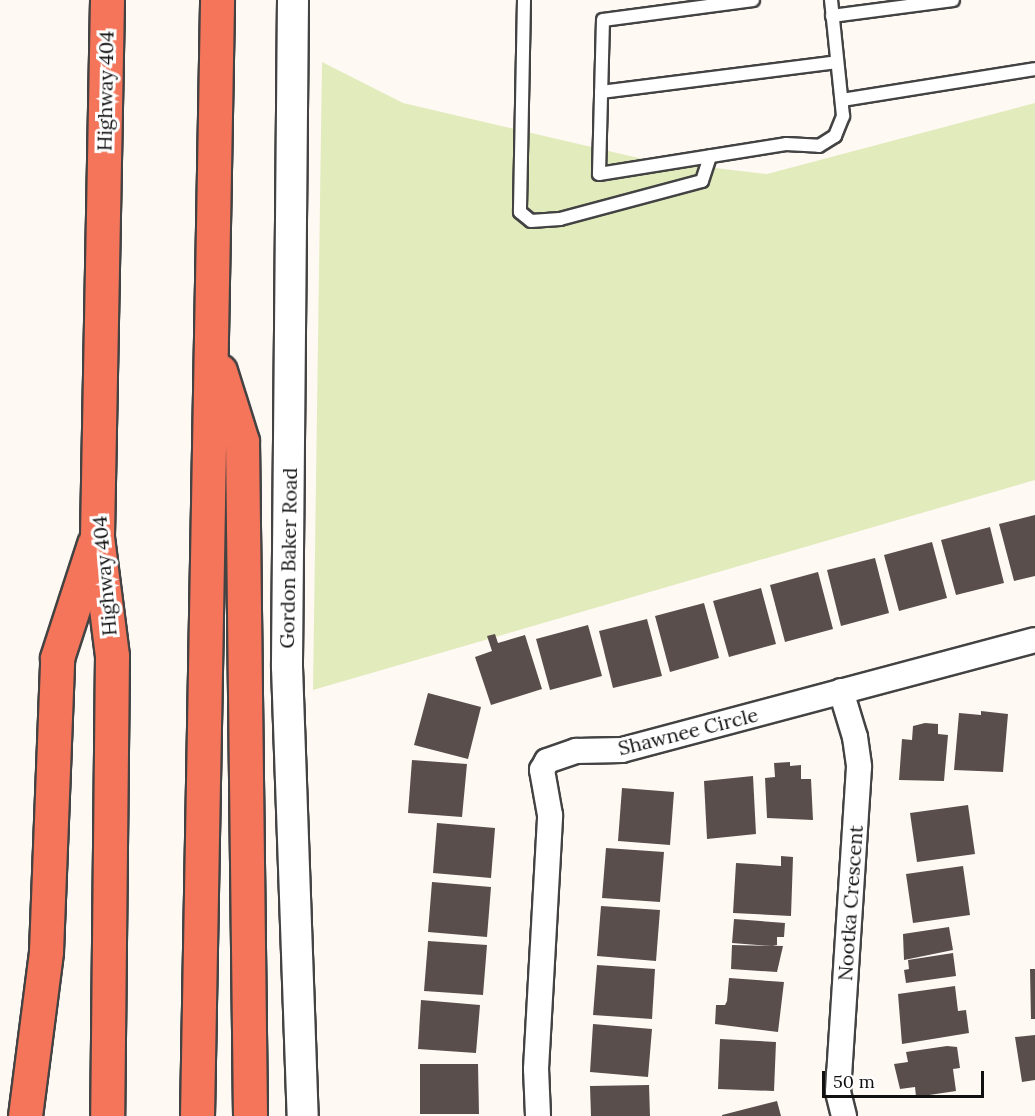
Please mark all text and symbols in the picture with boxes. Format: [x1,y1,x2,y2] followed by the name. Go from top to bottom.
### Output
[92,31,118,151] street label: Highway 404
[274,467,302,649] street label: Gordon Baker Road
[87,515,121,637] street label: Highway 404
[616,702,760,760] street label: Shawnee Circle
[833,824,867,982] street label: Nootka Crescent
[825,1059,987,1097] scale bar
[833,1070,875,1093] text: 50 m

